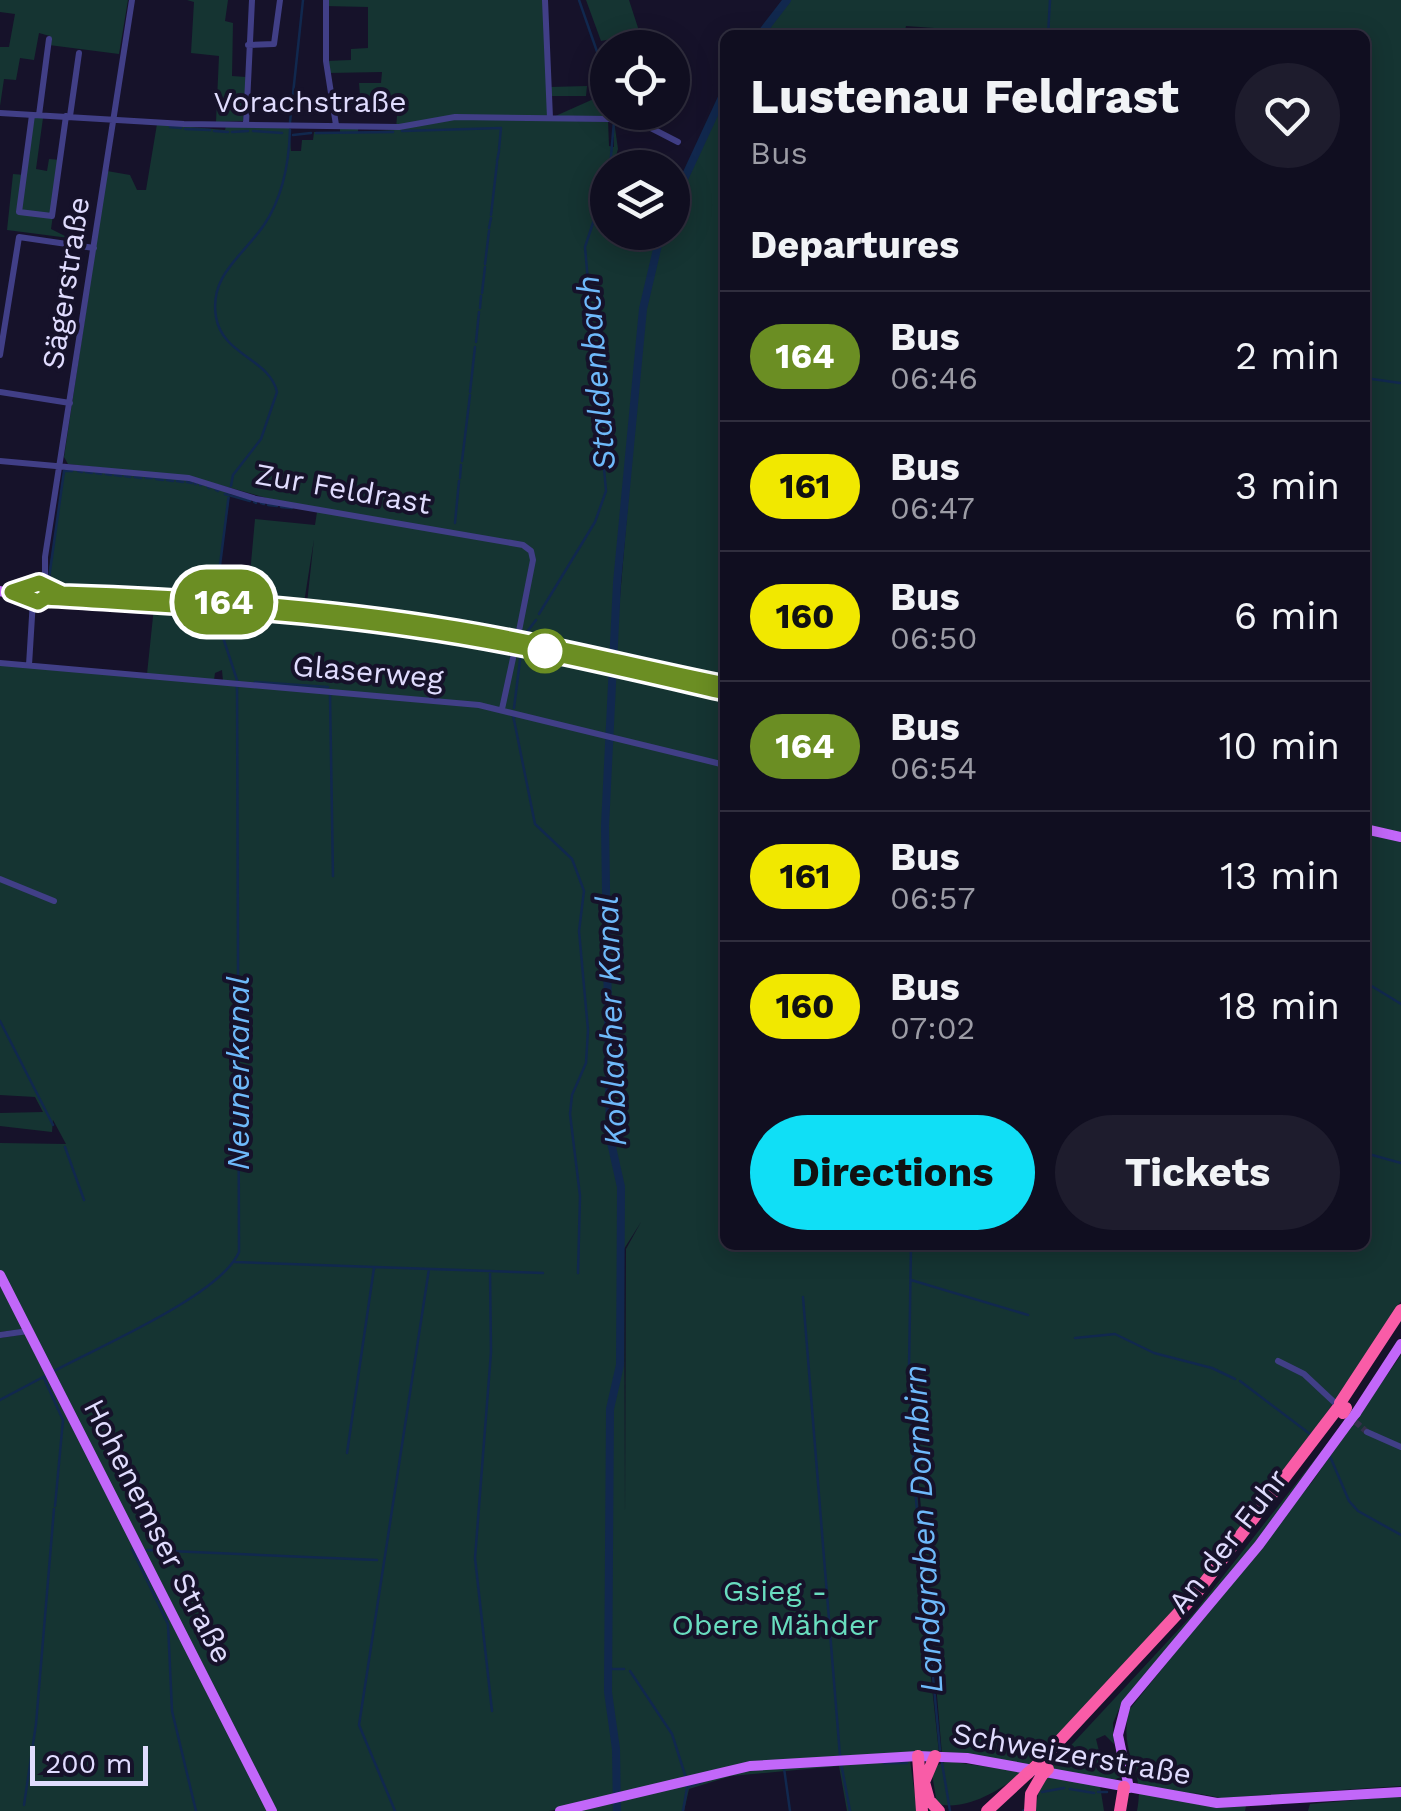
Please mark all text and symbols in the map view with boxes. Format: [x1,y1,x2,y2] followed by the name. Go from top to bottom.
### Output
[590,30,690,250] map controls
[590,30,690,130] button: locate
[1235,63,1340,168] button: heart
[750,68,1179,125] text: Lustenau Feldrast
[213,84,407,119] street label: Vorachstraße
[750,134,808,172] text: Bus
[590,150,690,250] button: layers
[35,194,96,371] street label: Sägerstraße
[750,223,959,267] text: Departures
[569,274,623,472] water label: Staldenbach
[890,315,960,359] text: Bus
[1235,334,1340,378] text: 2 min
[775,335,835,377] text: 164
[890,359,978,397] text: 06:46
[890,445,960,489] text: Bus
[253,456,434,521] street label: Zur Feldrast
[1235,464,1340,508] text: 3 min
[779,465,831,507] text: 161
[890,489,975,527] text: 06:47
[166,570,282,634] line badge: 164
[890,575,960,619] text: Bus
[194,581,254,623] text: 164
[1234,594,1340,638] text: 6 min
[775,595,835,637] text: 160
[890,619,977,657] text: 06:50
[524,630,566,672] unlabelled marker
[291,647,445,696] street label: Glaserweg
[890,705,960,749] text: Bus
[1219,724,1340,768] text: 10 min
[775,725,835,767] text: 164
[890,749,977,787] text: 06:54
[890,835,960,879] text: Bus
[1220,854,1340,898] text: 13 min
[779,855,831,897] text: 161
[890,879,975,917] text: 06:57
[588,895,634,1147] water label: Koblacher Kanal
[890,965,960,1009] text: Bus
[219,976,257,1170] water label: Neunerkanal
[1219,984,1340,1028] text: 18 min
[775,985,835,1027] text: 160
[890,1009,975,1047] text: 07:02
[750,1115,1035,1230] button: Directions
[1055,1115,1340,1230] button: Tickets
[895,1364,951,1694] water label: Landgraben Dornbirn
[77,1393,240,1669] street label: Hohenemser Straße
[1161,1462,1295,1620] street label: An der Fuhr
[671,1573,879,1642] park label: Gsieg - Obere Mähder
[950,1715,1194,1792] street label: Schweizerstraße
[30,1741,148,1786] scale bar
[45,1747,132,1780] text: 200 m

